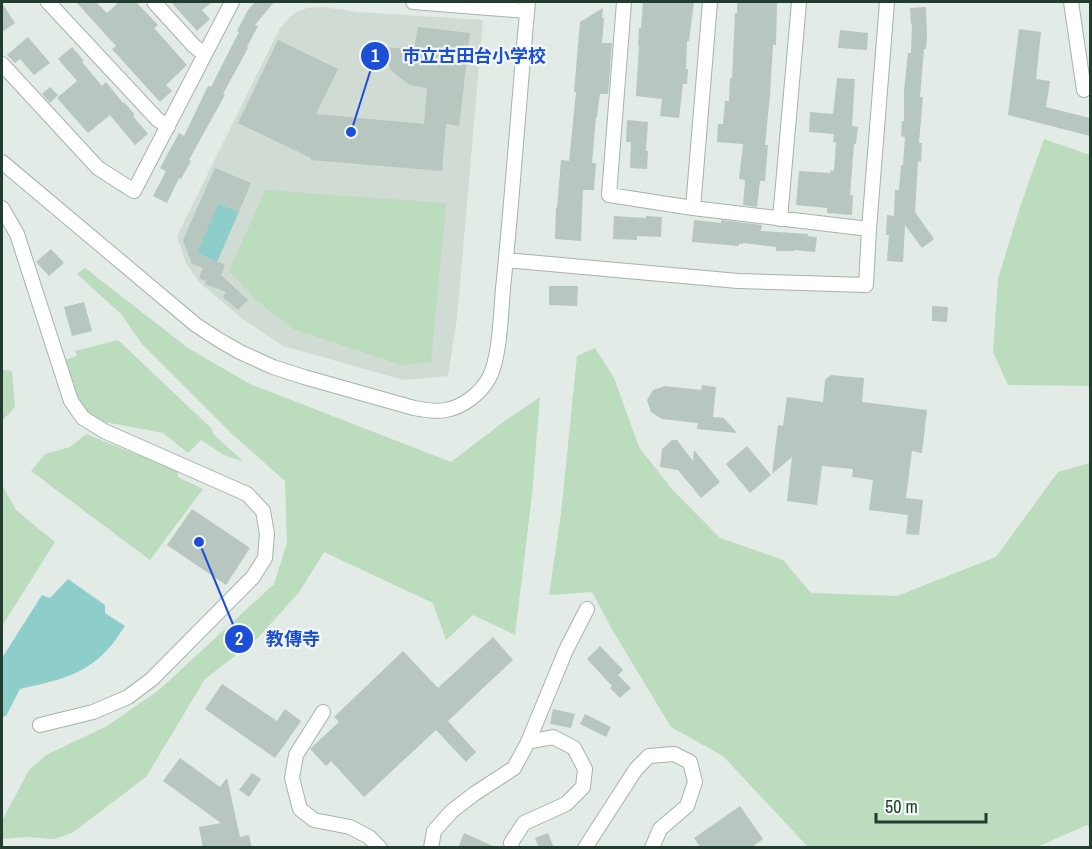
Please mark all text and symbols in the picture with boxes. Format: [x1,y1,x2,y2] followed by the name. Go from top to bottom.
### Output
[360,38,558,74] callout: 市立古田台小学校
[371,43,380,68] text: 1
[402,43,546,68] text: 市立古田台小学校
[224,621,332,657] callout: 教傳寺
[235,626,243,651] text: 2
[266,626,320,651] text: 教傳寺
[876,786,986,824] scale bar
[885,794,918,819] text: 50 m

